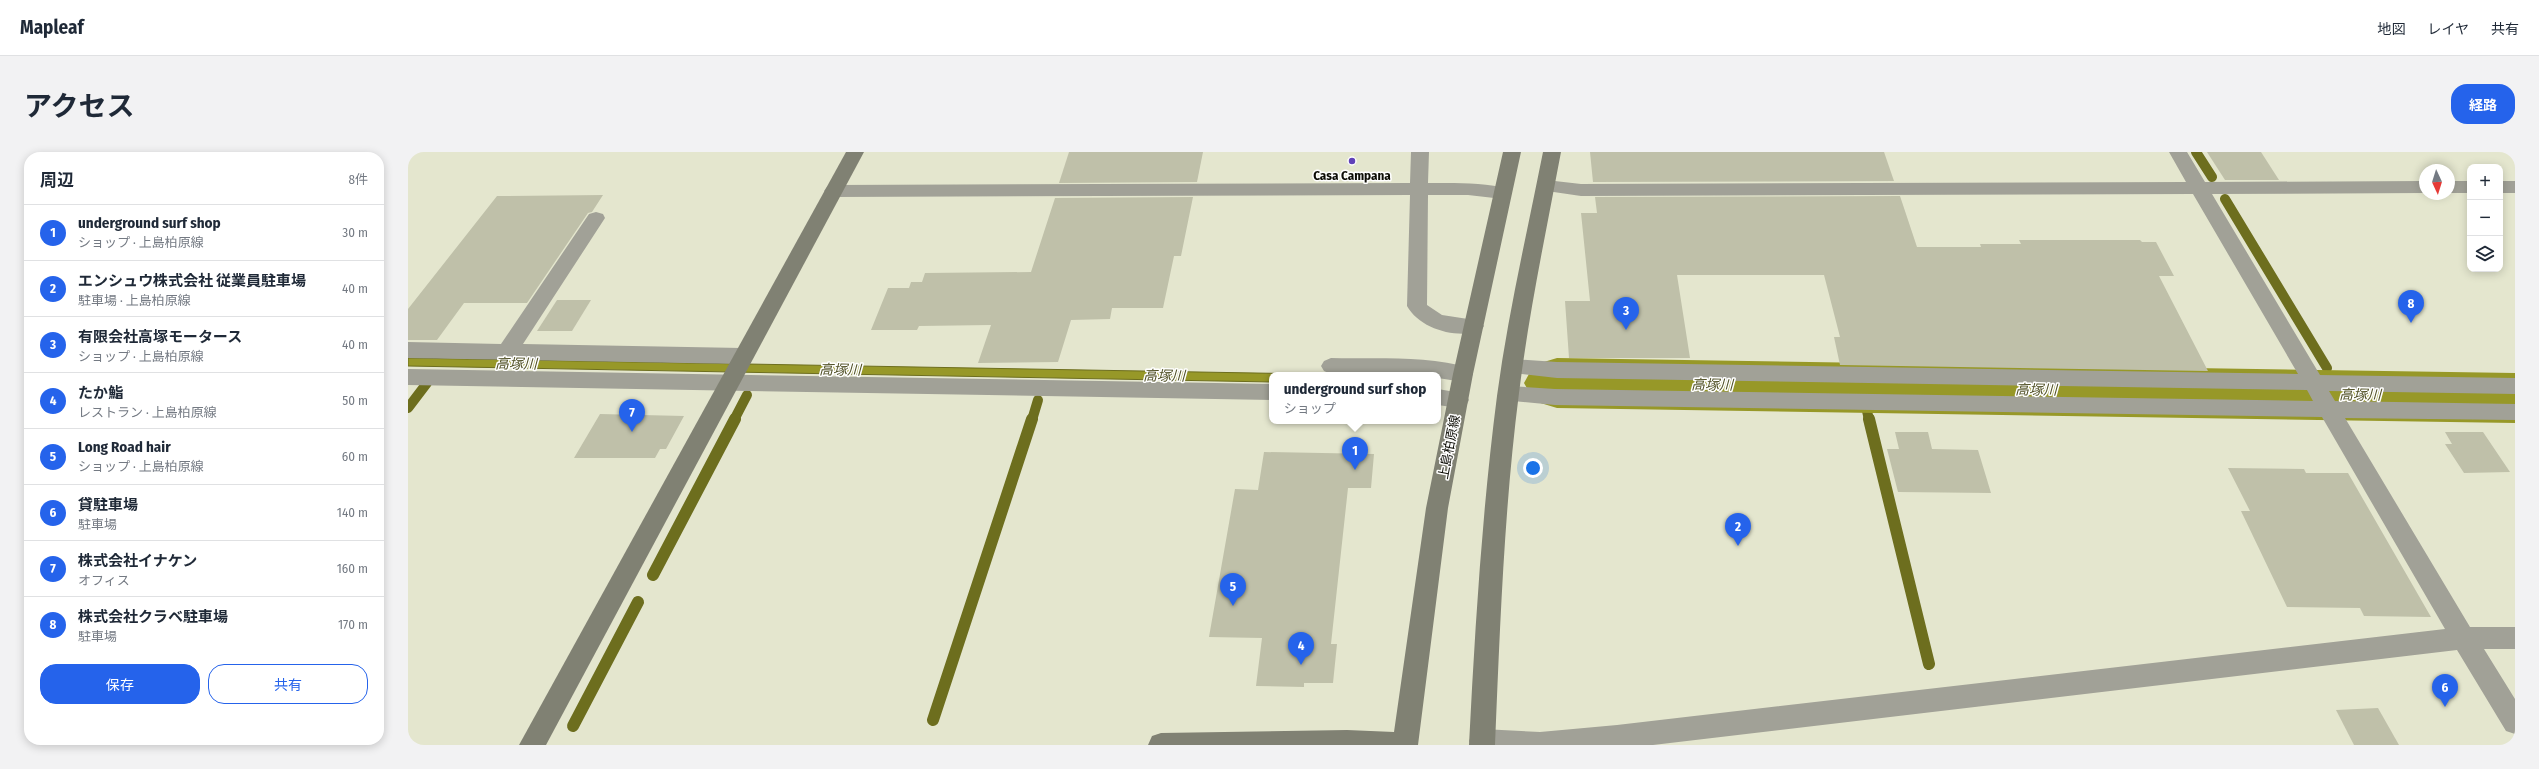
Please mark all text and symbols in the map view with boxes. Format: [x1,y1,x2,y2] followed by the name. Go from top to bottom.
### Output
[20,16,84,39] text: Mapleaf
[2377,21,2405,38] text: 地図
[2427,21,2469,38] text: レイヤ
[2491,21,2519,38] text: 共有
[2451,84,2515,124] button: 経路
[24,90,135,123] text: アクセス
[1347,156,1357,166] marker: Casa Campana
[2419,164,2455,200] north arrow
[2467,164,2503,272] map controls
[2467,164,2503,200] button: +
[1313,168,1391,183] place label: Casa Campana
[40,170,74,191] text: 周辺
[348,172,368,187] text: 8件
[2467,200,2503,236] button: −
[78,214,221,232] text: underground surf shop
[50,225,56,240] text: 1
[342,225,368,240] text: 30 m
[78,235,204,250] text: ショップ · 上島柏原線
[2467,236,2503,272] button: layers
[78,272,306,290] text: エンシュウ株式会社 従業員駐車場
[50,281,56,296] text: 2
[342,281,368,296] text: 40 m
[2398,290,2424,323] pin: 8
[78,293,191,308] text: 駐車場 · 上島柏原線
[1613,297,1639,330] pin: 3
[78,328,242,346] text: 有限会社高塚モータース
[50,337,56,352] text: 3
[342,337,368,352] text: 40 m
[78,349,204,364] text: ショップ · 上島柏原線
[495,355,539,373] water label: 高塚川
[819,361,863,379] water label: 高塚川
[1143,367,1187,385] water label: 高塚川
[1269,372,1441,424] popup
[1691,376,1735,394] water label: 高塚川
[1284,380,1426,398] text: underground surf shop
[2015,381,2059,399] water label: 高塚川
[78,384,123,402] text: たか鮨
[2339,386,2383,404] water label: 高塚川
[50,393,56,408] text: 4
[342,393,368,408] text: 50 m
[619,399,645,432] pin: 7
[1284,401,1336,416] text: ショップ
[78,405,217,420] text: レストラン · 上島柏原線
[1435,414,1463,480] street label: 上島柏原線
[1342,437,1368,470] pin: 1
[78,438,171,456] text: Long Road hair
[50,449,56,464] text: 5
[342,449,368,464] text: 60 m
[1523,458,1543,478] your location
[78,459,204,474] text: ショップ · 上島柏原線
[78,496,138,514] text: 貸駐車場
[50,505,56,520] text: 6
[337,505,368,520] text: 140 m
[1725,513,1751,546] pin: 2
[78,517,117,532] text: 駐車場
[78,552,197,570] text: 株式会社イナケン
[50,561,56,576] text: 7
[337,561,368,576] text: 160 m
[78,573,130,588] text: オフィス
[1220,573,1246,606] pin: 5
[78,608,228,626] text: 株式会社クラベ駐車場
[50,617,56,632] text: 8
[338,617,368,632] text: 170 m
[78,629,117,644] text: 駐車場
[1288,632,1314,665] pin: 4
[40,664,200,704] button: 保存
[208,664,368,704] button: 共有
[2432,674,2458,707] pin: 6

